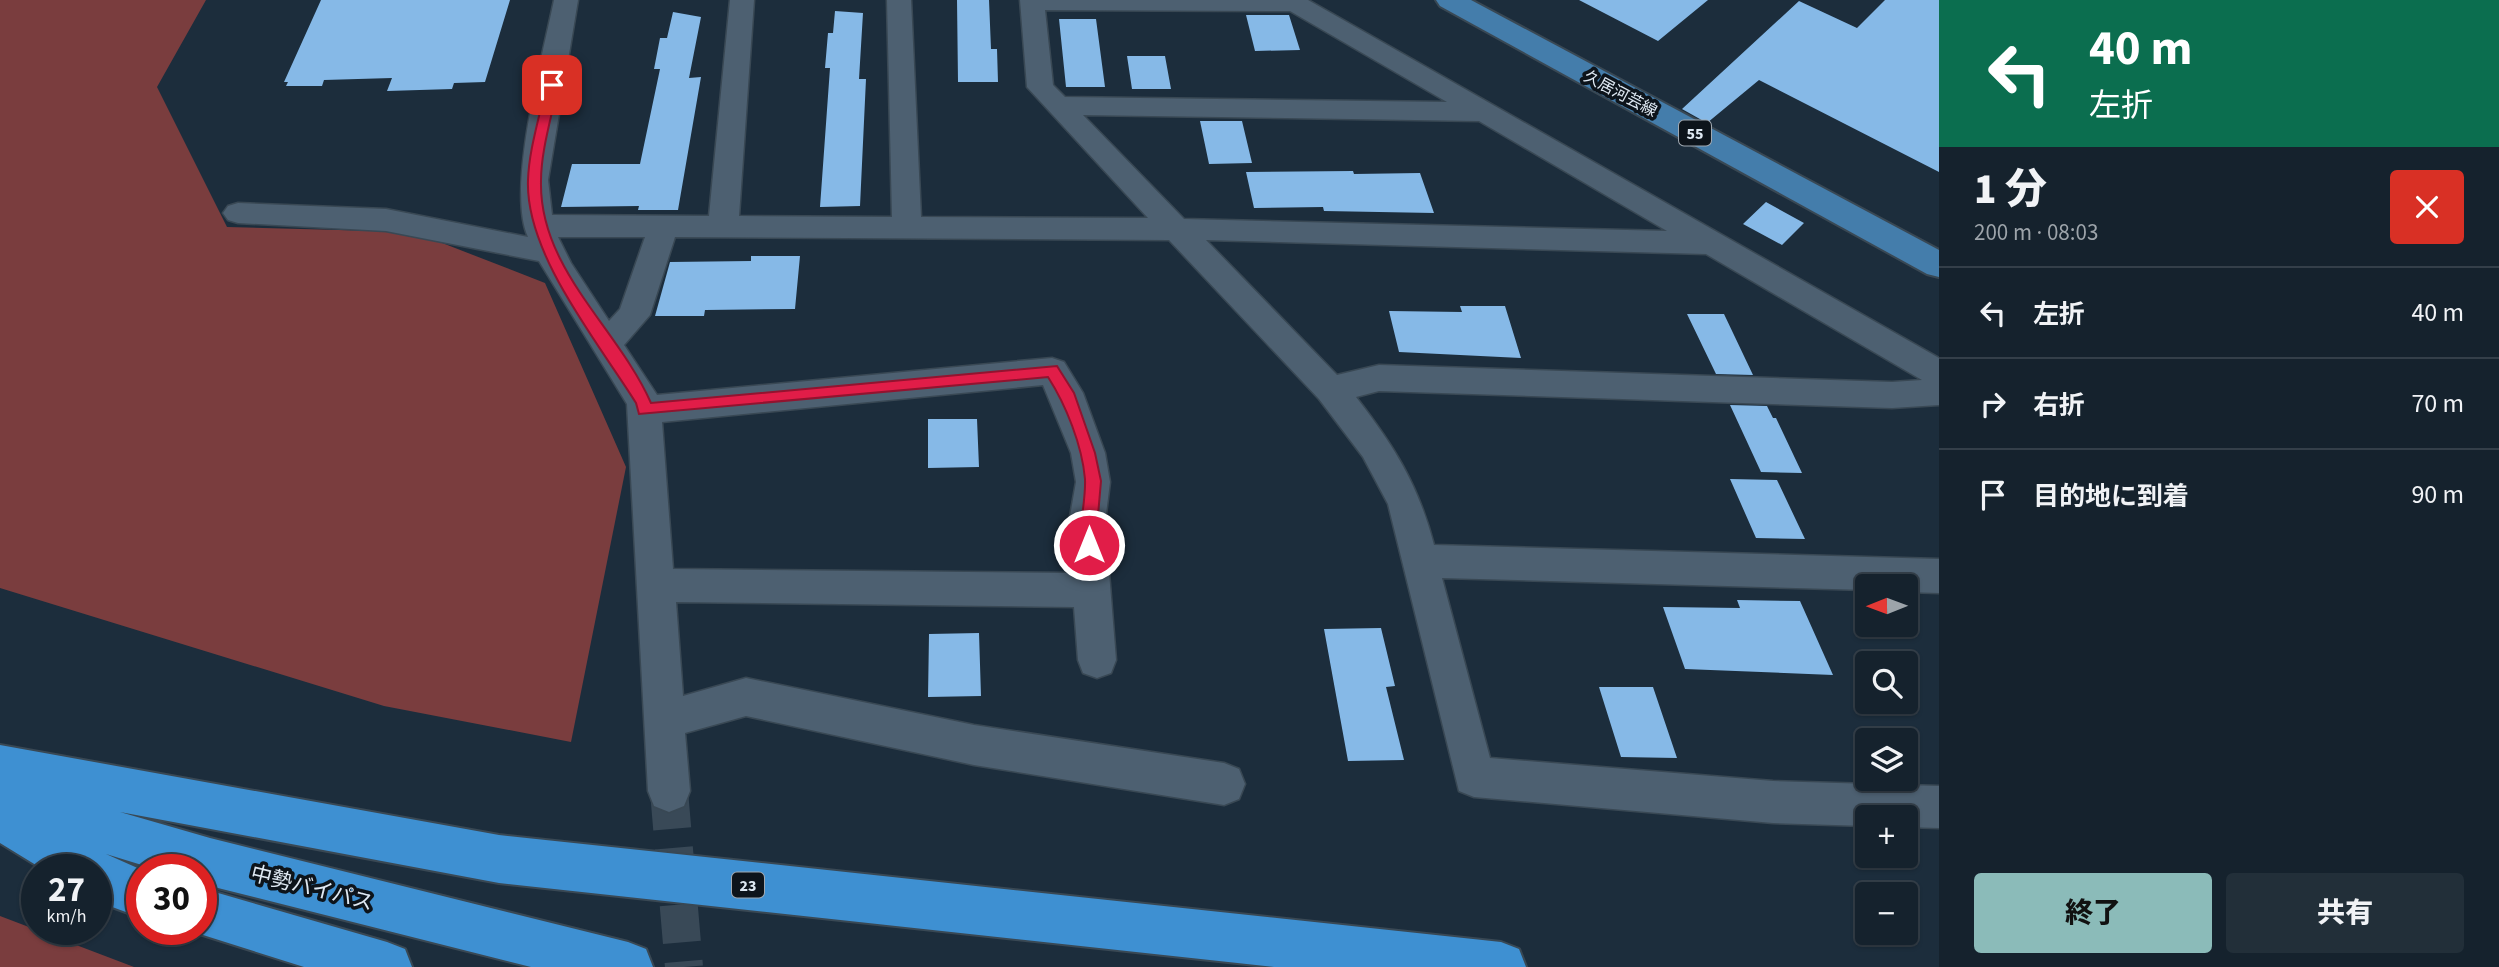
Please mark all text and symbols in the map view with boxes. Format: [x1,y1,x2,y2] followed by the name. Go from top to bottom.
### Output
[2089,14,2193,84] text: 40 m
[1974,28,2065,119] icon: left
[522,55,582,115] pin
[1580,65,1661,122] street label: 久居河芸線
[533,66,571,104] icon: arrive
[2089,83,2153,129] text: 左折
[1679,120,1711,146] road number: 55
[1974,160,2047,220] text: 1 分
[2390,170,2464,244] button: close
[1974,216,2098,249] text: 200 m · 08:03
[1974,294,2012,332] icon: left
[2411,294,2464,331] text: 40 m
[2033,296,2085,333] text: 左折
[1974,385,2012,423] icon: right
[2411,385,2464,422] text: 70 m
[2033,387,2085,424] text: 右折
[1974,476,2012,514] icon: arrive
[2411,476,2464,513] text: 90 m
[2033,478,2189,515] text: 目的地に到着
[1052,508,1126,582] position arrow
[1855,574,1918,637] north arrow
[1855,574,1918,945] map controls
[1855,651,1918,714] button: search
[1855,728,1918,791] button: layers
[1855,805,1918,868] button: +
[126,854,217,945] speed limit sign: 30
[247,858,377,918] street label: 中勢バイパス
[48,865,85,915] text: 27
[732,872,764,898] road number: 23
[1974,873,2212,953] button: 終了
[2226,873,2464,953] button: 共有
[1855,882,1918,945] button: −
[47,904,86,929] text: km/h

